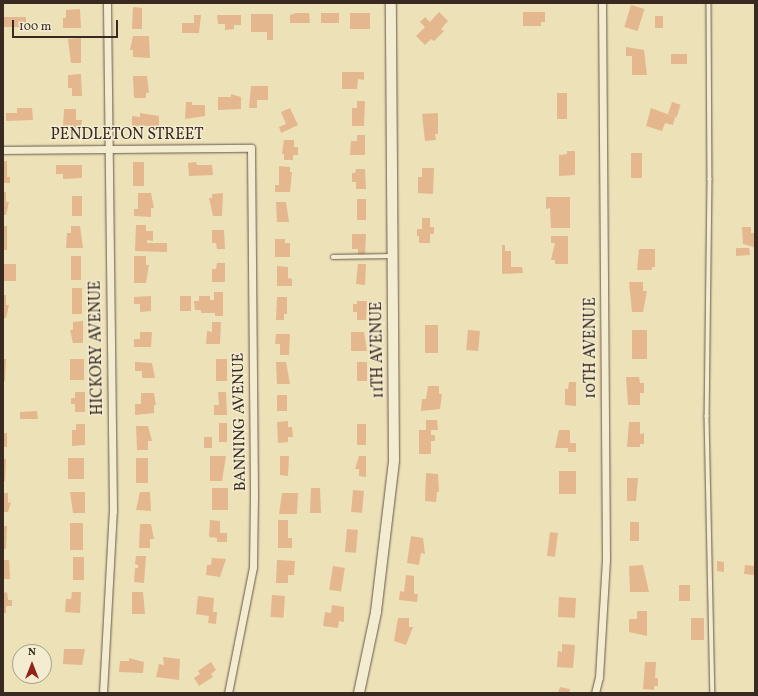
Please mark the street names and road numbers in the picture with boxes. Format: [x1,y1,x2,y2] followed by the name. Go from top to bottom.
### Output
[50,125,204,145] street label: PENDLETON STREET
[86,280,108,416] street label: HICKORY AVENUE
[581,297,601,399] street label: 10TH AVENUE
[368,301,388,399] street label: 11TH AVENUE
[229,353,251,491] street label: BANNING AVENUE

